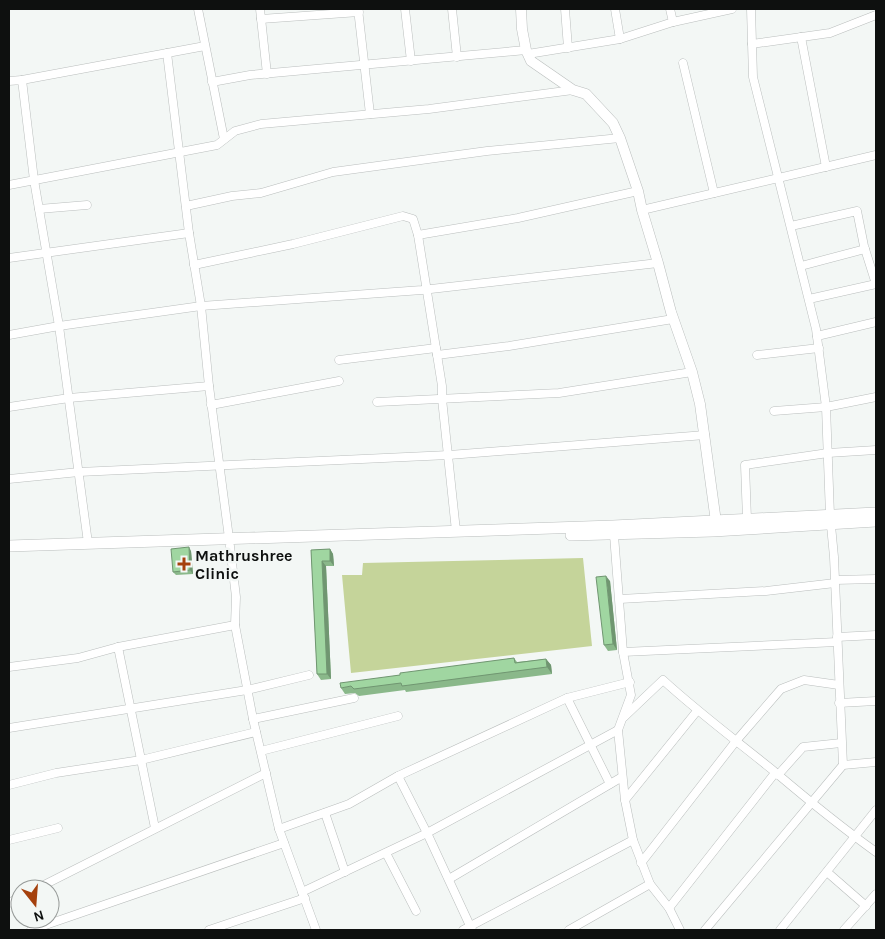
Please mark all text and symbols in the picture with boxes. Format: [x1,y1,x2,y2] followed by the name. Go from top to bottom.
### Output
[195,546,293,583] place label: Mathrushree Clinic
[177,557,191,571] marker: Mathrushree Clinic
[10,879,60,929] north arrow
[31,906,46,926] text: N

